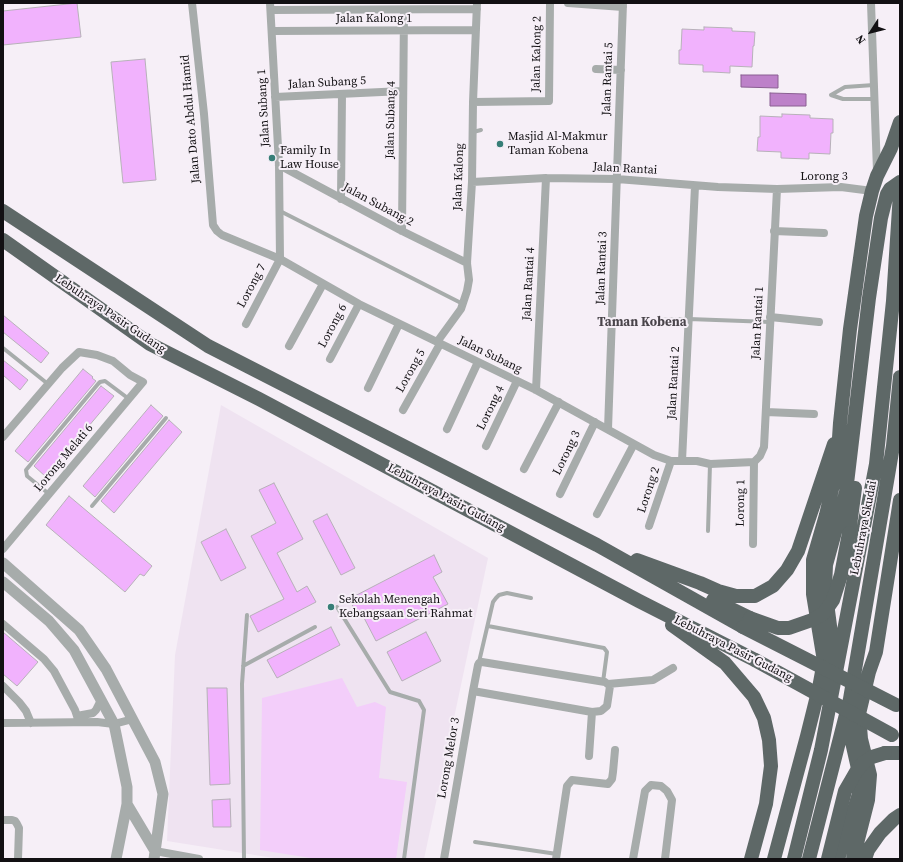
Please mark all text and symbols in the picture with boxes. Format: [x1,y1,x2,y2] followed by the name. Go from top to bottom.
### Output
[336,12,412,26] street label: Jalan Kalong 1
[851,12,891,52] north arrow
[529,16,545,92] street label: Jalan Kalong 2
[852,32,869,47] text: N
[600,42,616,116] street label: Jalan Rantai 5
[178,54,204,184] street label: Jalan Dato Abdul Hamid
[255,69,273,147] street label: Jalan Subang 1
[288,74,366,92] street label: Jalan Subang 5
[383,81,399,159] street label: Jalan Subang 4
[508,130,608,158] place label: Masjid Al-Makmur Taman Kobena
[495,139,505,149] marker: Masjid Al-Makmur Taman Kobena
[451,143,467,211] street label: Jalan Kalong
[280,144,339,172] place label: Family In Law House
[267,153,277,163] marker: Family In Law House
[592,160,658,178] street label: Jalan Rantai
[800,170,848,184] street label: Lorong 3
[340,180,416,230] street label: Jalan Subang 2
[594,231,610,305] street label: Jalan Rantai 3
[520,247,538,321] street label: Jalan Rantai 4
[234,262,270,310] street label: Lorong 7
[52,271,168,357] street label: Lebuhraya Pasir Gudang
[749,286,767,360] street label: Jalan Rantai 1
[315,302,351,350] street label: Lorong 6
[597,315,687,331] district label: Taman Kobena
[456,333,524,377] street label: Jalan Subang
[665,346,683,420] street label: Jalan Rantai 2
[393,347,429,395] street label: Lorong 5
[474,383,508,433] street label: Lorong 4
[31,421,97,495] street label: Lorong Melati 6
[550,428,584,478] street label: Lorong 3
[385,461,507,535] street label: Lebuhraya Pasir Gudang
[635,465,663,515] street label: Lorong 2
[733,479,749,527] street label: Lorong 1
[848,480,880,576] street label: Lebuhraya Skudai
[339,593,472,621] place label: Sekolah Menengah Kebangsaan Seri Rahmat
[326,602,336,612] marker: Sekolah Menengah Kebangsaan Seri Rahmat
[671,613,795,685] street label: Lebuhraya Pasir Gudang
[435,716,463,800] street label: Lorong Melor 3

